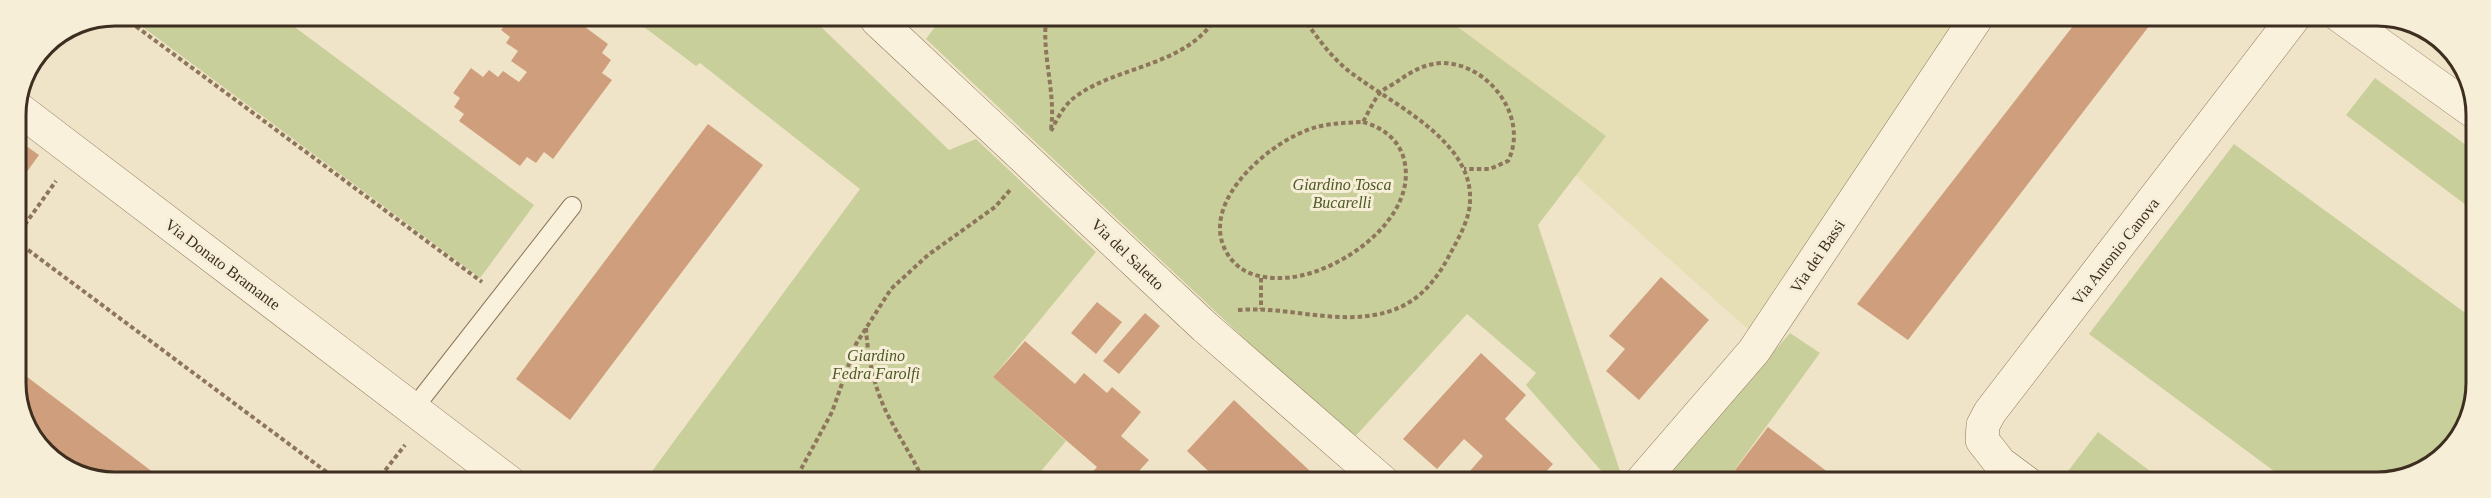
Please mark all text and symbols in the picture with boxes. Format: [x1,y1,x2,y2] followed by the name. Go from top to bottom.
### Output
[1293,176,1391,211] park label: Giardino Tosca Bucarelli
[2068,195,2162,308] street label: Via Antonio Canova
[162,216,283,313] street label: Via Donato Bramante
[1088,216,1167,293] street label: Via del Saletto
[1787,216,1848,296] street label: Via dei Bassi
[831,347,920,383] park label: Giardino Fedra Farolfi

